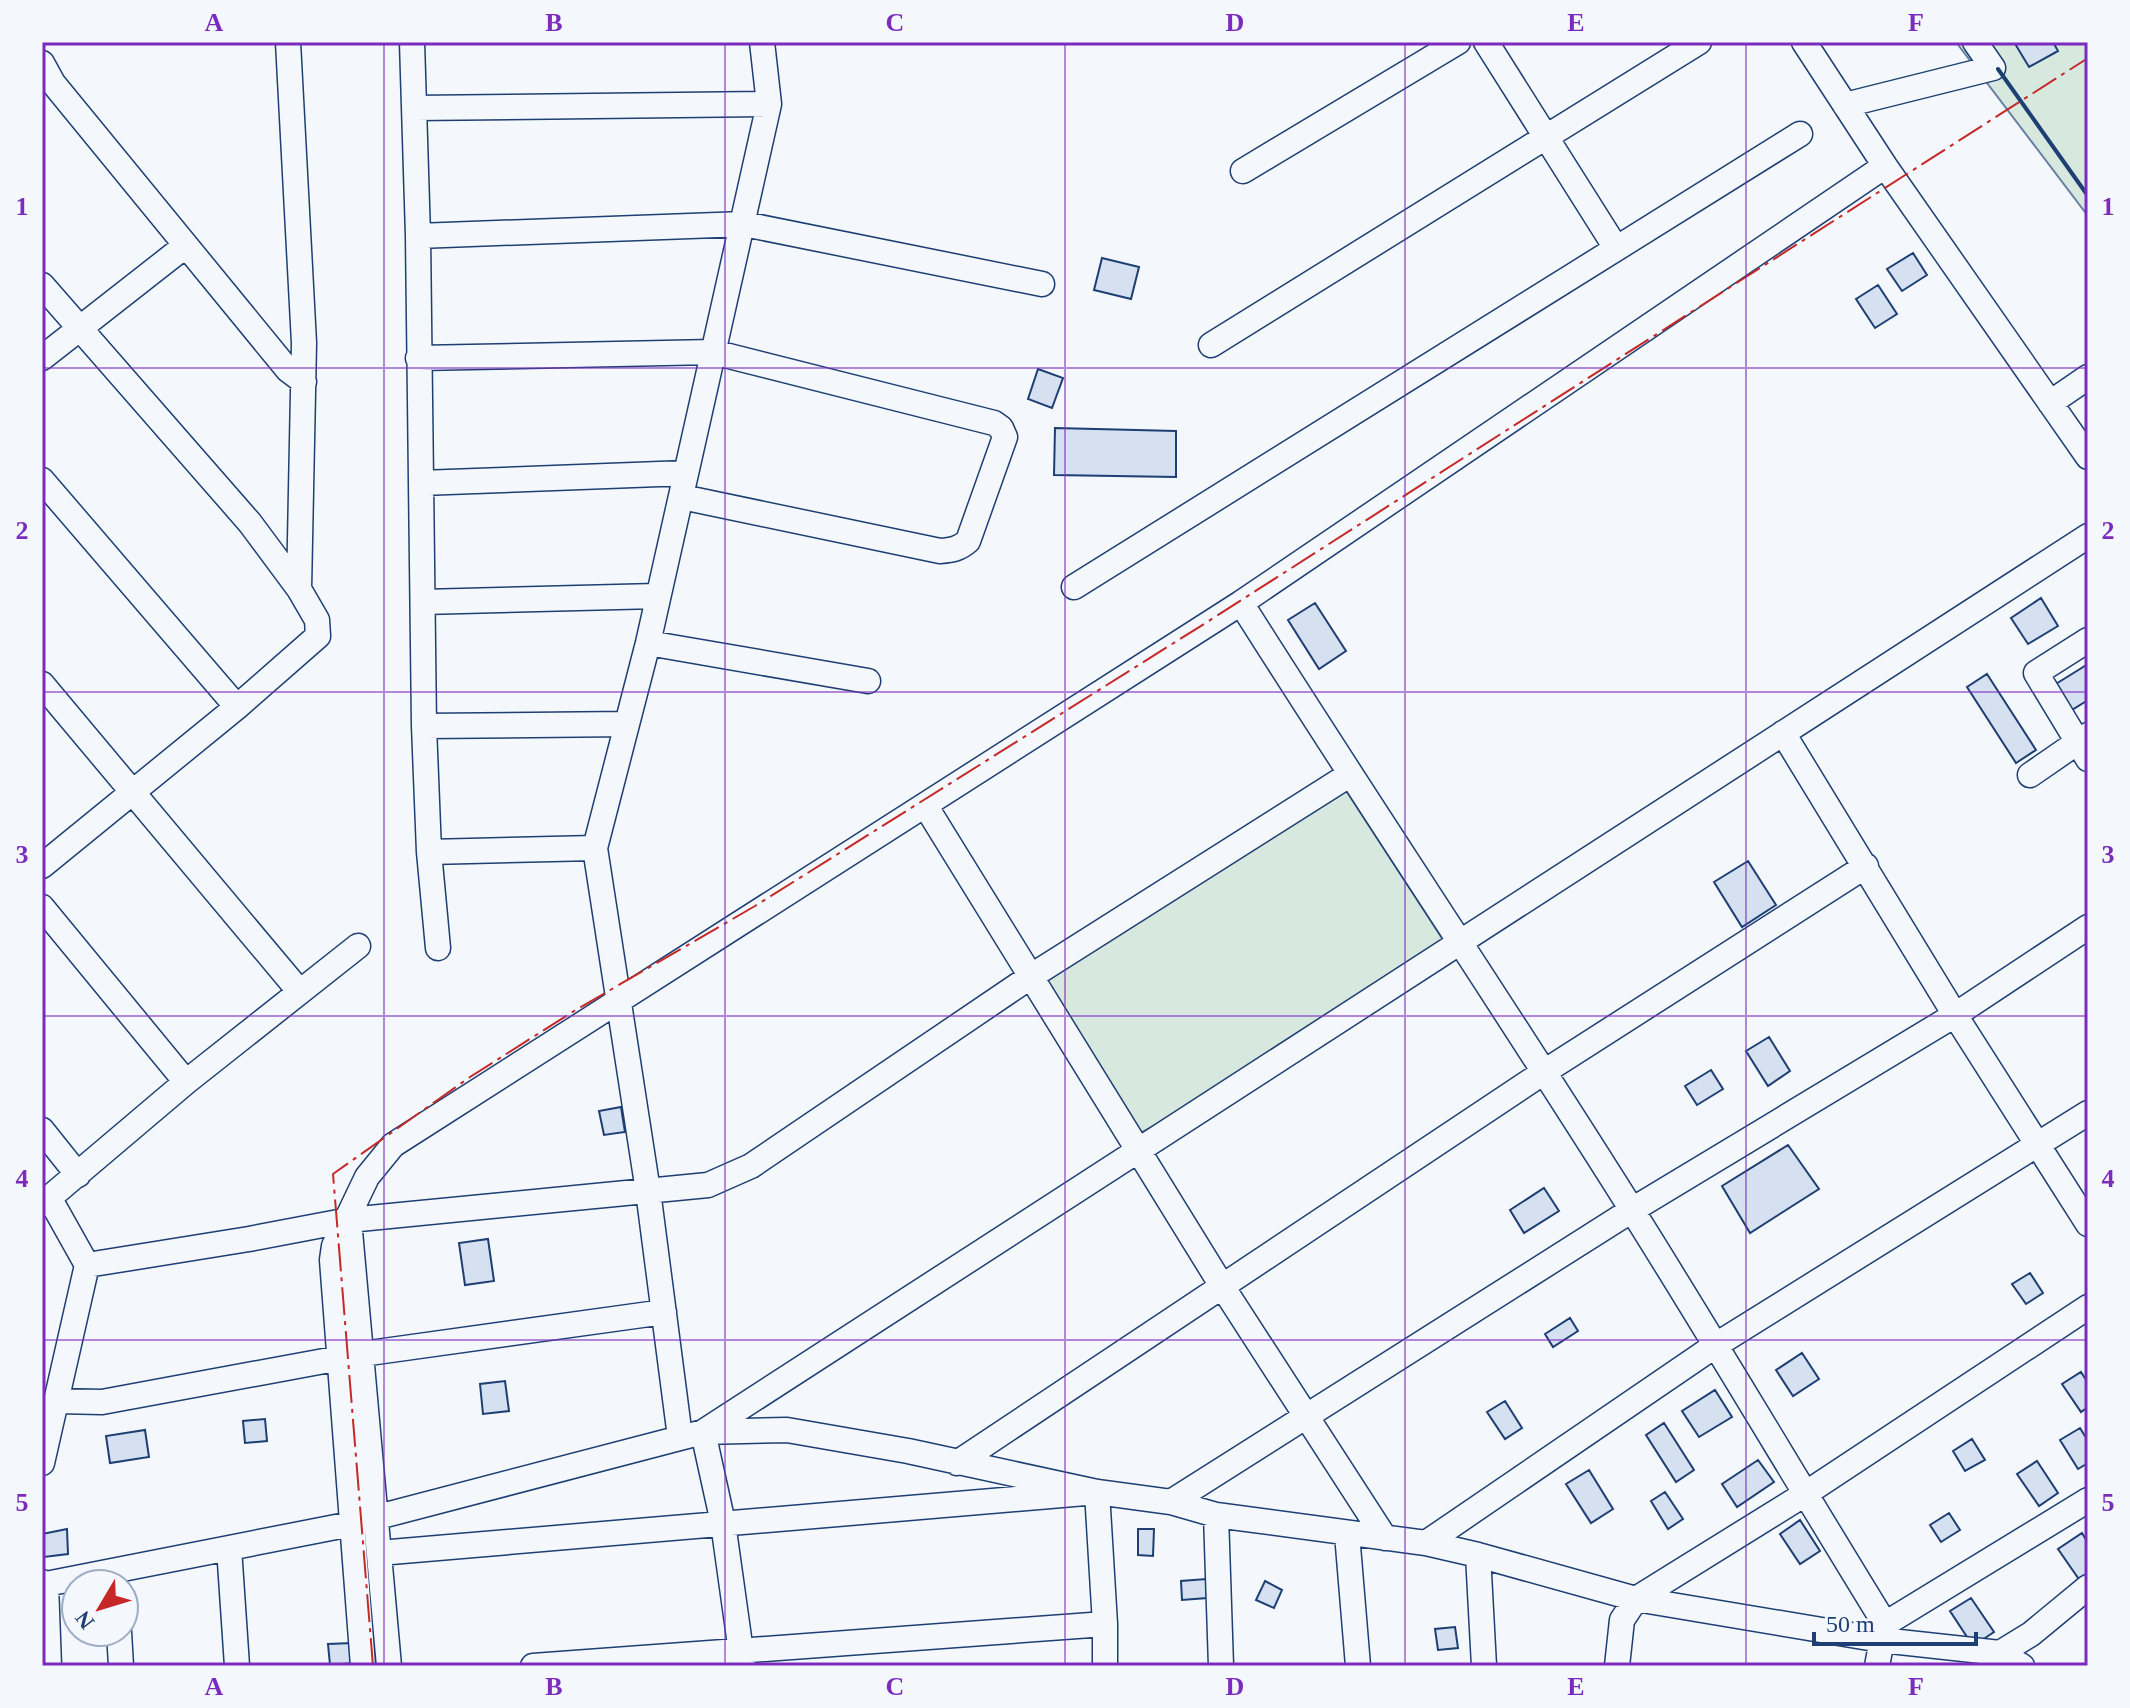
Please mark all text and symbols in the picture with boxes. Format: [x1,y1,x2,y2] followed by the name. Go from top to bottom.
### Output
[205,8,224,37] text: A
[545,8,563,37] text: B
[886,8,904,37] text: C
[1226,8,1244,37] text: D
[1567,8,1585,37] text: E
[1908,8,1924,37] text: F
[16,192,29,221] text: 1
[2102,192,2115,221] text: 1
[16,516,29,545] text: 2
[2102,516,2115,545] text: 2
[16,840,29,869] text: 3
[2102,840,2115,869] text: 3
[16,1164,29,1193] text: 4
[2102,1164,2115,1193] text: 4
[16,1488,29,1517] text: 5
[2102,1488,2115,1517] text: 5
[60,1568,140,1648] north arrow
[1814,1596,1976,1646] scale bar
[70,1606,99,1634] text: N
[1826,1611,1875,1637] text: 50 m
[205,1672,224,1701] text: A
[545,1672,563,1701] text: B
[886,1672,904,1701] text: C
[1226,1672,1244,1701] text: D
[1567,1672,1585,1701] text: E
[1908,1672,1924,1701] text: F

